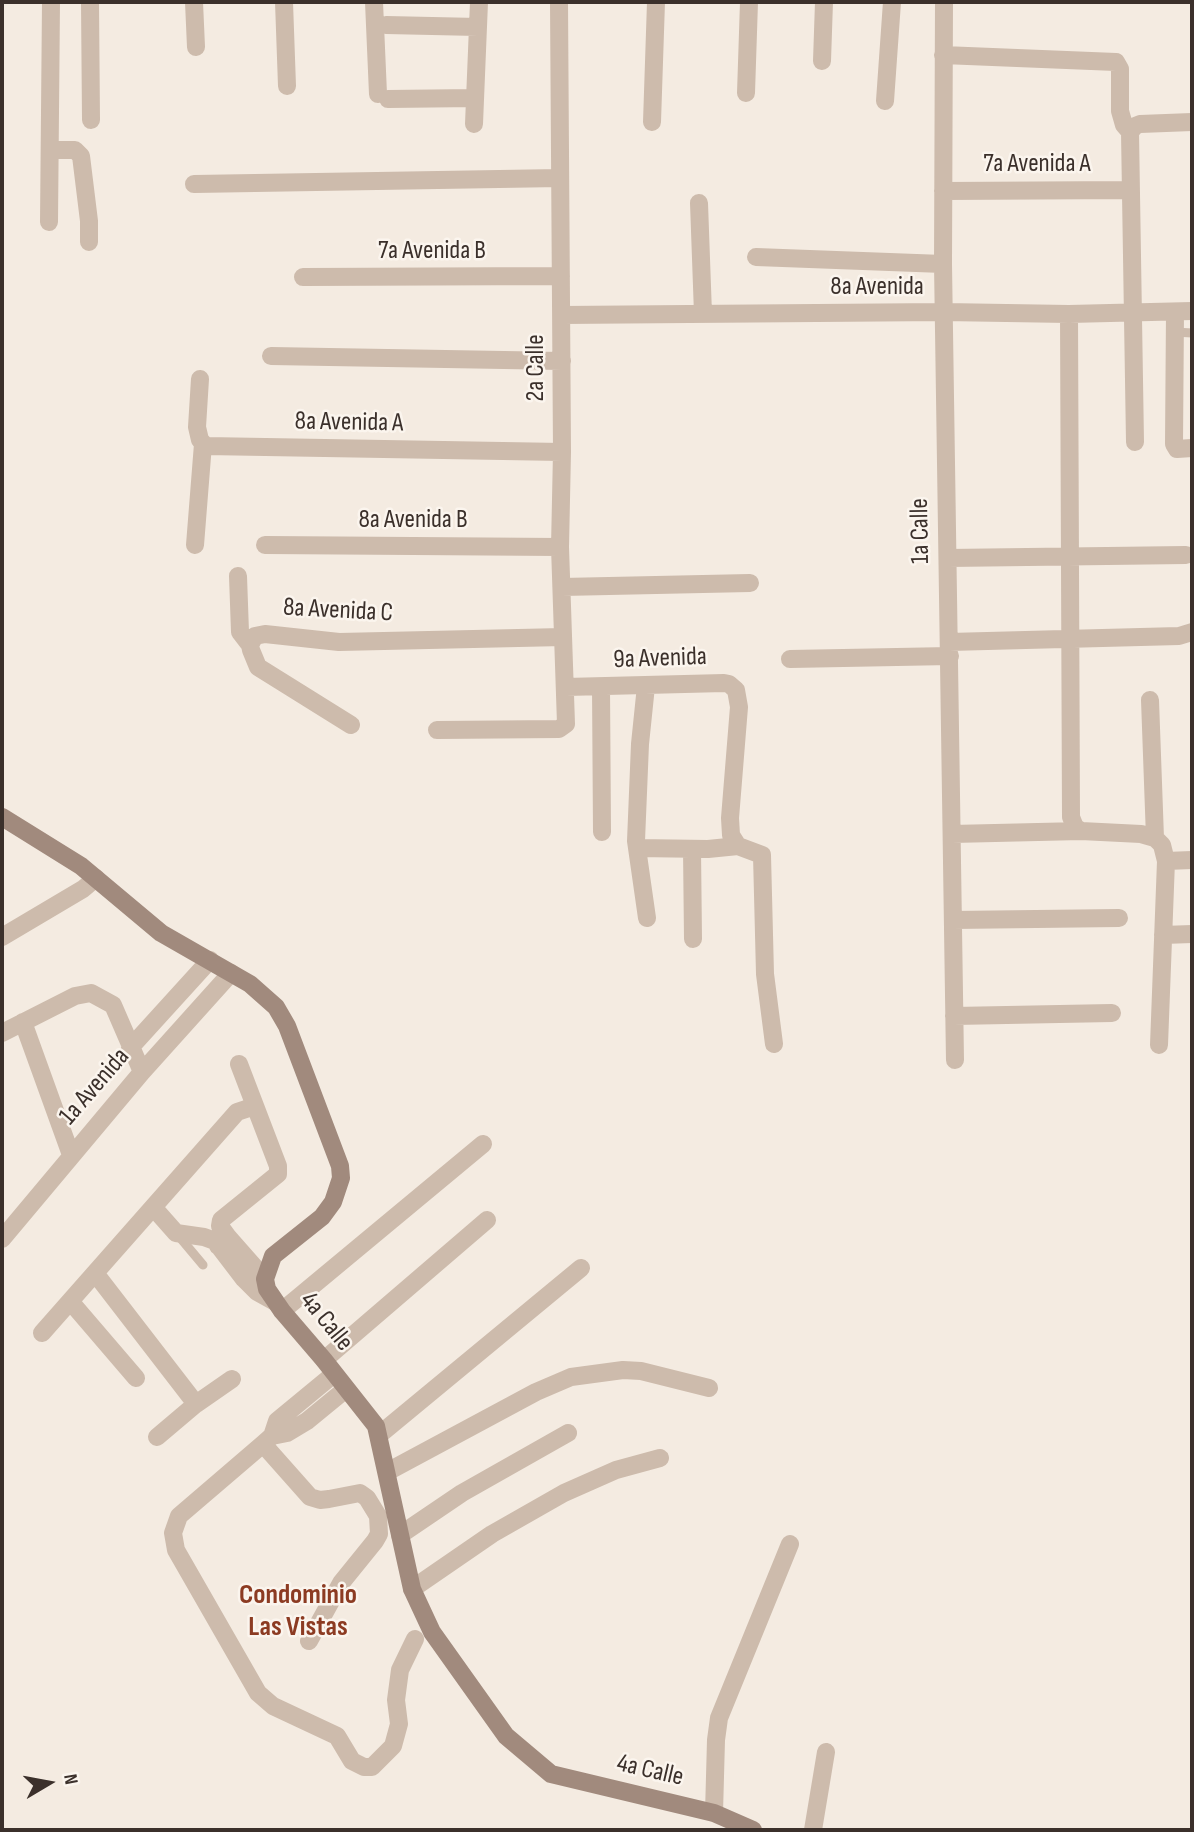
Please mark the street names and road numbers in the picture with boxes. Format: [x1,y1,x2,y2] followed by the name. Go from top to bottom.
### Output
[983,148,1091,180] street label: 7a Avenida A
[378,235,486,267] street label: 7a Avenida B
[830,271,924,303] street label: 8a Avenida
[520,334,552,402] street label: 2a Calle
[294,406,404,440] street label: 8a Avenida A
[905,498,937,564] street label: 1a Calle
[358,504,468,536] street label: 8a Avenida B
[282,593,394,629] street label: 8a Avenida C
[613,642,707,676] street label: 9a Avenida
[53,1042,137,1132] street label: 1a Avenida
[293,1286,359,1358] street label: 4a Calle
[614,1748,686,1794] street label: 4a Calle

